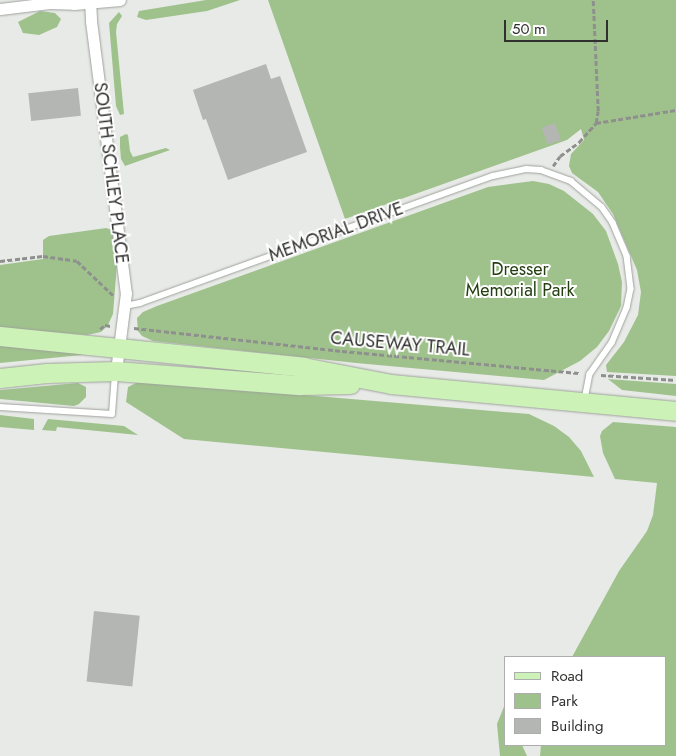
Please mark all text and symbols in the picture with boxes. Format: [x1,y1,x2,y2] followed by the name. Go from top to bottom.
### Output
[506,10,610,42] scale bar
[512,18,546,40] text: 50 m
[89,81,133,265] street label: SOUTH SCHLEY PLACE
[266,198,406,266] street label: MEMORIAL DRIVE
[466,259,574,302] park label: Dresser Memorial Park
[329,327,471,361] street label: CAUSEWAY TRAIL
[503,656,666,746] legend
[551,665,583,687] text: Road
[551,690,578,712] text: Park
[551,715,603,737] text: Building

